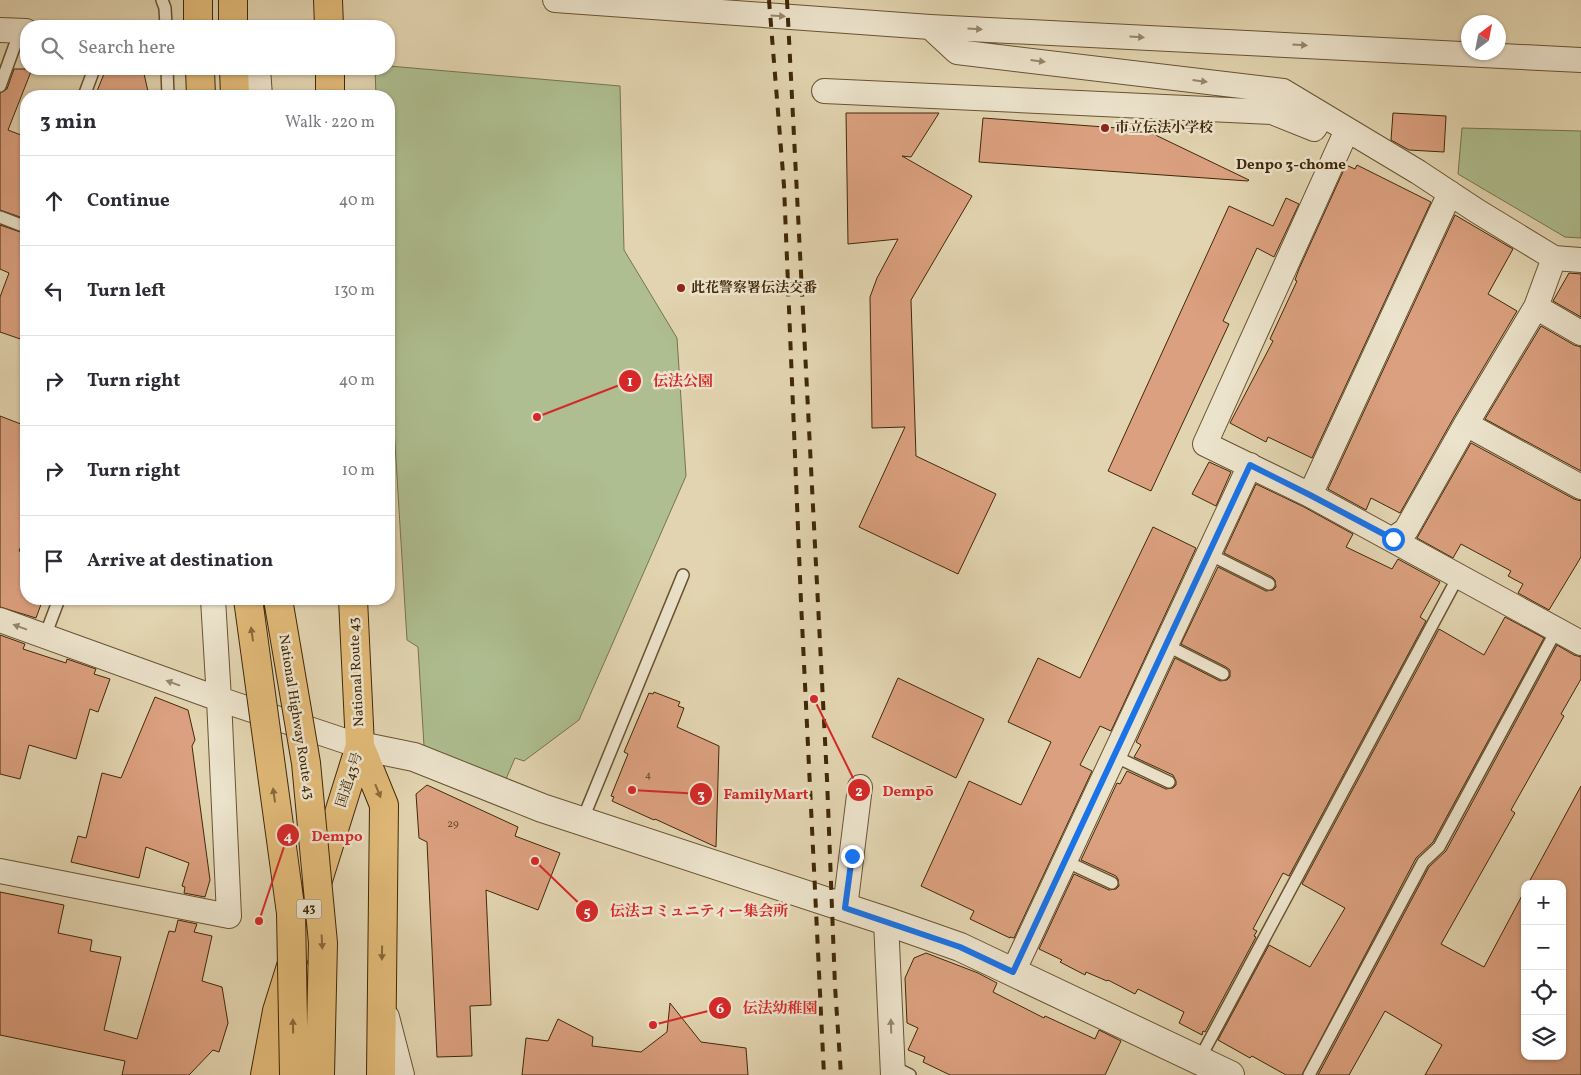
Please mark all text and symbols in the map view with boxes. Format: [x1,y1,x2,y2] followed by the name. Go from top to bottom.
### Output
[770,13,786,21] one-way arrow
[1461,15,1506,60] north arrow
[20,20,395,75] search box
[967,26,983,34] one-way arrow
[38,34,66,62] icon: search
[1130,34,1146,42] one-way arrow
[78,35,175,61] text: Search here
[1292,42,1308,50] one-way arrow
[1031,57,1047,65] one-way arrow
[1192,77,1208,85] one-way arrow
[40,108,96,137] text: 3 min
[285,112,375,134] text: Walk · 220 m
[1115,119,1213,138] place label: 市立伝法小学校
[1099,122,1111,134] marker: 市立伝法小学校
[1236,155,1346,176] district label: Denpo 3-chome
[40,187,68,215] icon: ahead
[87,188,170,214] text: Continue
[339,190,375,212] text: 40 m
[40,277,68,305] icon: left
[87,278,166,304] text: Turn left
[691,279,817,298] place label: 此花警察署伝法交番
[334,280,375,302] text: 130 m
[675,282,687,294] marker: 此花警察署伝法交番
[618,366,723,396] callout: 伝法公園
[40,367,68,395] icon: right
[87,368,180,394] text: Turn right
[339,370,375,392] text: 40 m
[627,372,633,393] text: 1
[653,372,713,393] text: 伝法公園
[40,457,68,485] icon: right
[87,458,180,484] text: Turn right
[342,460,375,482] text: 10 m
[1382,528,1405,551] route start
[40,547,68,575] icon: arrive
[87,548,273,574] text: Arrive at destination
[345,617,369,727] street label: National Route 43
[12,623,27,631] one-way arrow
[248,626,256,642] one-way arrow
[274,633,318,801] street label: National Highway Route 43
[165,679,180,687] one-way arrow
[332,750,368,810] street label: 国道43号
[645,768,652,783] house number: 4
[847,775,943,805] callout: Dempō
[688,779,818,809] callout: FamilyMart
[855,782,863,803] text: 2
[882,782,934,803] text: Dempō
[374,784,382,799] one-way arrow
[697,785,705,806] text: 3
[724,785,809,806] text: FamilyMart
[270,787,278,803] one-way arrow
[447,817,459,832] house number: 29
[276,820,372,850] callout: Dempo
[283,827,293,848] text: 4
[311,827,363,848] text: Dempo
[841,845,864,868] route end
[1521,880,1566,1060] map controls
[1521,880,1566,925] button: +
[574,896,799,926] callout: 伝法コミュニティー集会所
[296,900,322,919] road number: 43
[583,902,591,923] text: 5
[610,902,788,923] text: 伝法コミュニティー集会所
[1521,925,1566,970] button: −
[319,934,327,950] one-way arrow
[378,945,386,961] one-way arrow
[1521,970,1566,1015] button: locate
[707,993,827,1023] callout: 伝法幼稚園
[716,999,724,1020] text: 6
[742,999,818,1020] text: 伝法幼稚園
[1521,1015,1566,1060] button: layers
[289,1018,297,1034] one-way arrow
[886,1018,894,1034] one-way arrow

